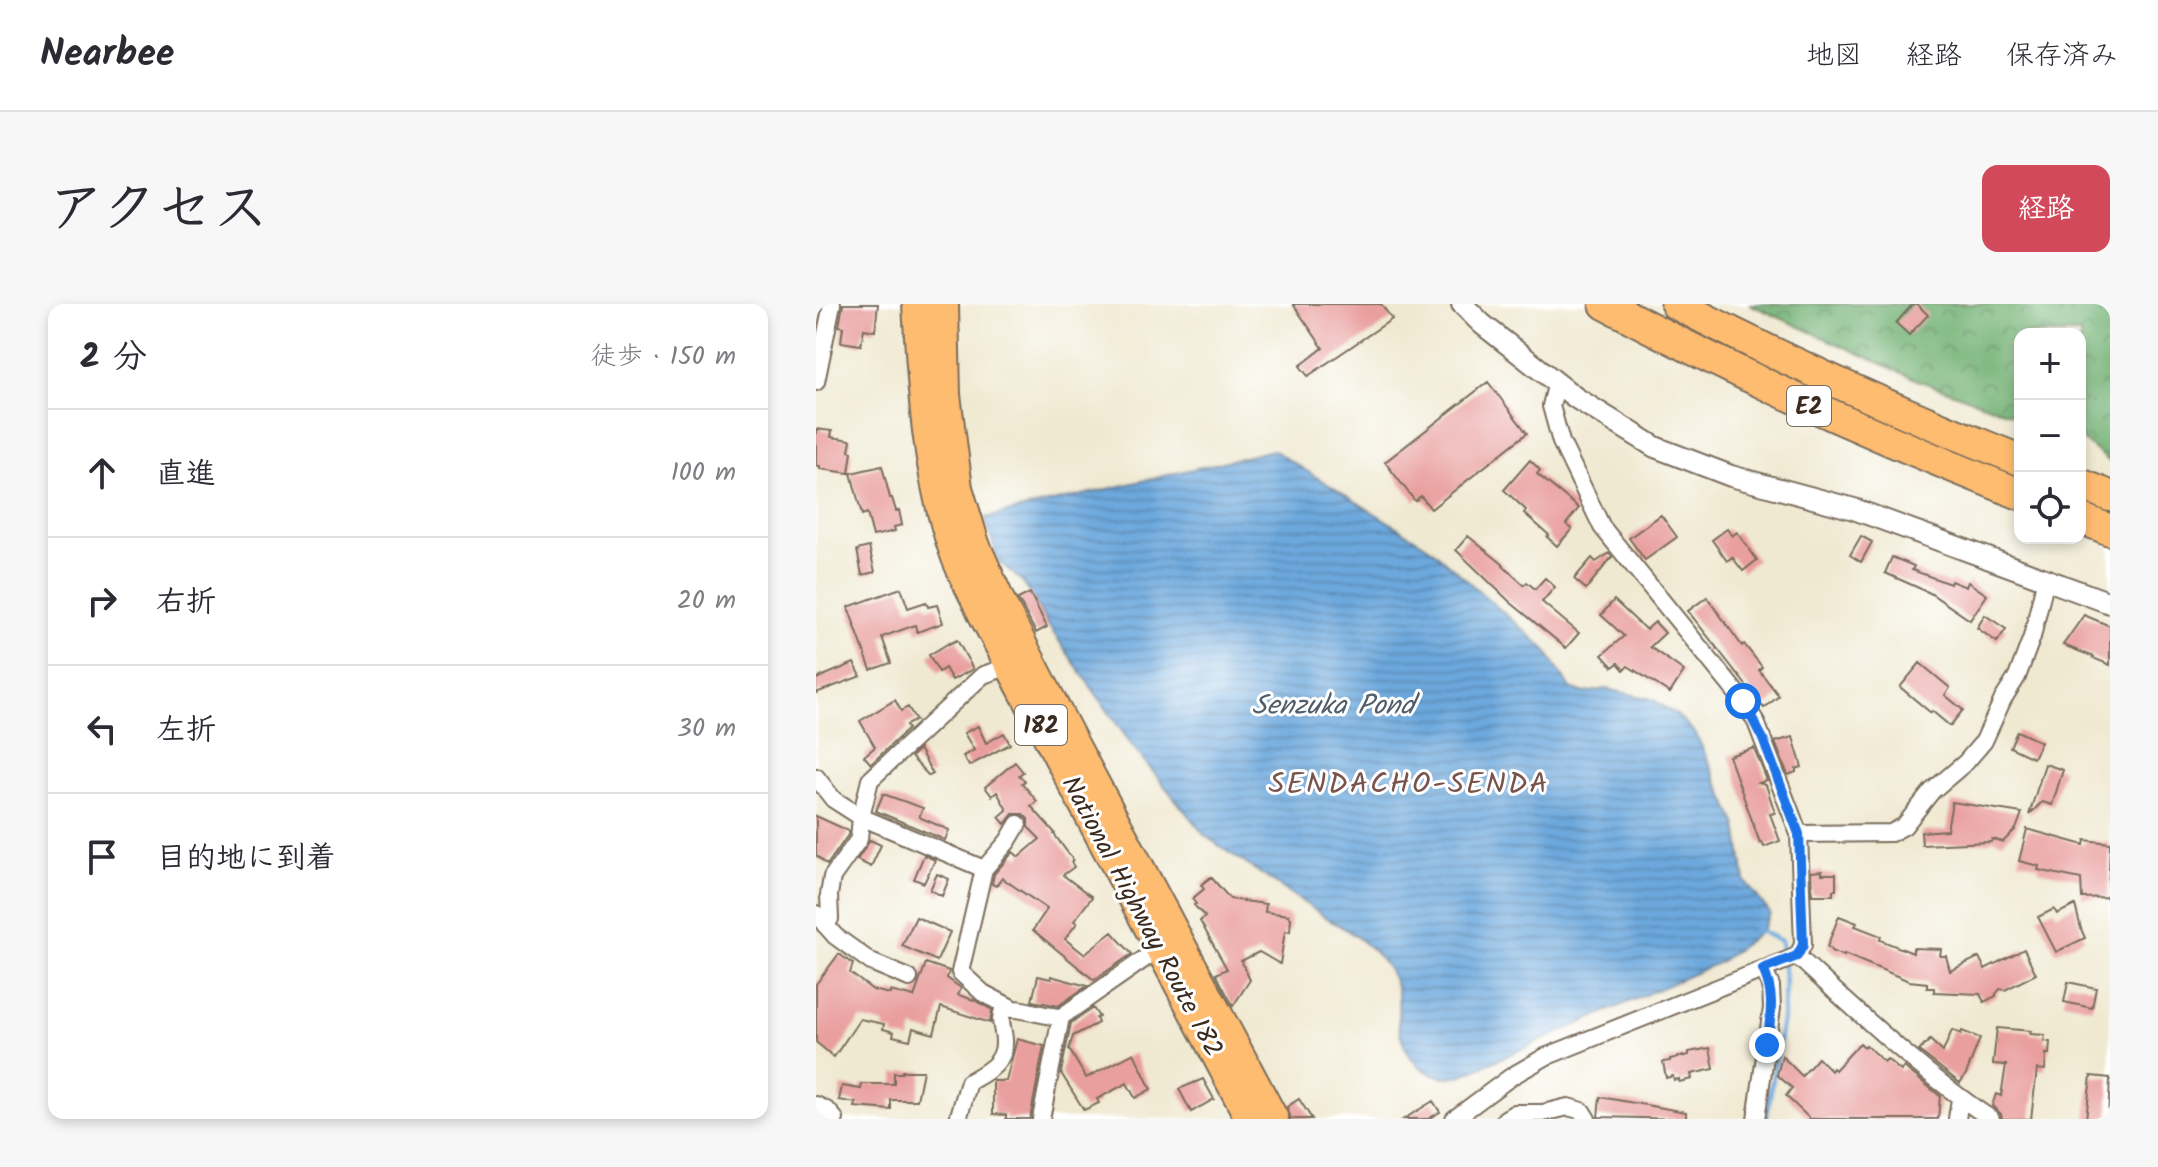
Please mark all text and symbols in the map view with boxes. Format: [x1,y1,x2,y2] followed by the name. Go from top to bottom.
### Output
[40,25,174,85] text: Nearbee
[1806,34,1862,79] text: 地図
[1906,34,1962,79] text: 経路
[2006,34,2118,79] text: 保存済み
[1982,165,2110,252] button: 経路
[48,166,269,256] text: アクセス
[2014,328,2086,544] map controls
[2014,328,2086,400] button: +
[80,331,147,385] text: 2 分
[591,336,736,378] text: 徒歩 · 150 m
[1787,386,1831,426] road number: E2
[2014,400,2086,472] button: −
[80,451,124,495] icon: ahead
[156,451,216,499] text: 直進
[671,452,736,494] text: 100 m
[2014,472,2086,544] button: locate
[80,579,124,623] icon: right
[156,579,216,627] text: 右折
[677,580,736,622] text: 20 m
[1725,683,1761,719] route start
[1252,684,1420,729] water label: Senzuka Pond
[1015,705,1067,745] road number: 182
[80,707,124,751] icon: left
[156,707,216,755] text: 左折
[677,708,736,750] text: 30 m
[1269,761,1550,809] district label: SENDACHO-SENDA
[1049,769,1233,1065] street label: National Highway Route 182
[80,835,124,879] icon: arrive
[156,835,336,883] text: 目的地に到着
[1749,1027,1785,1063] route end

